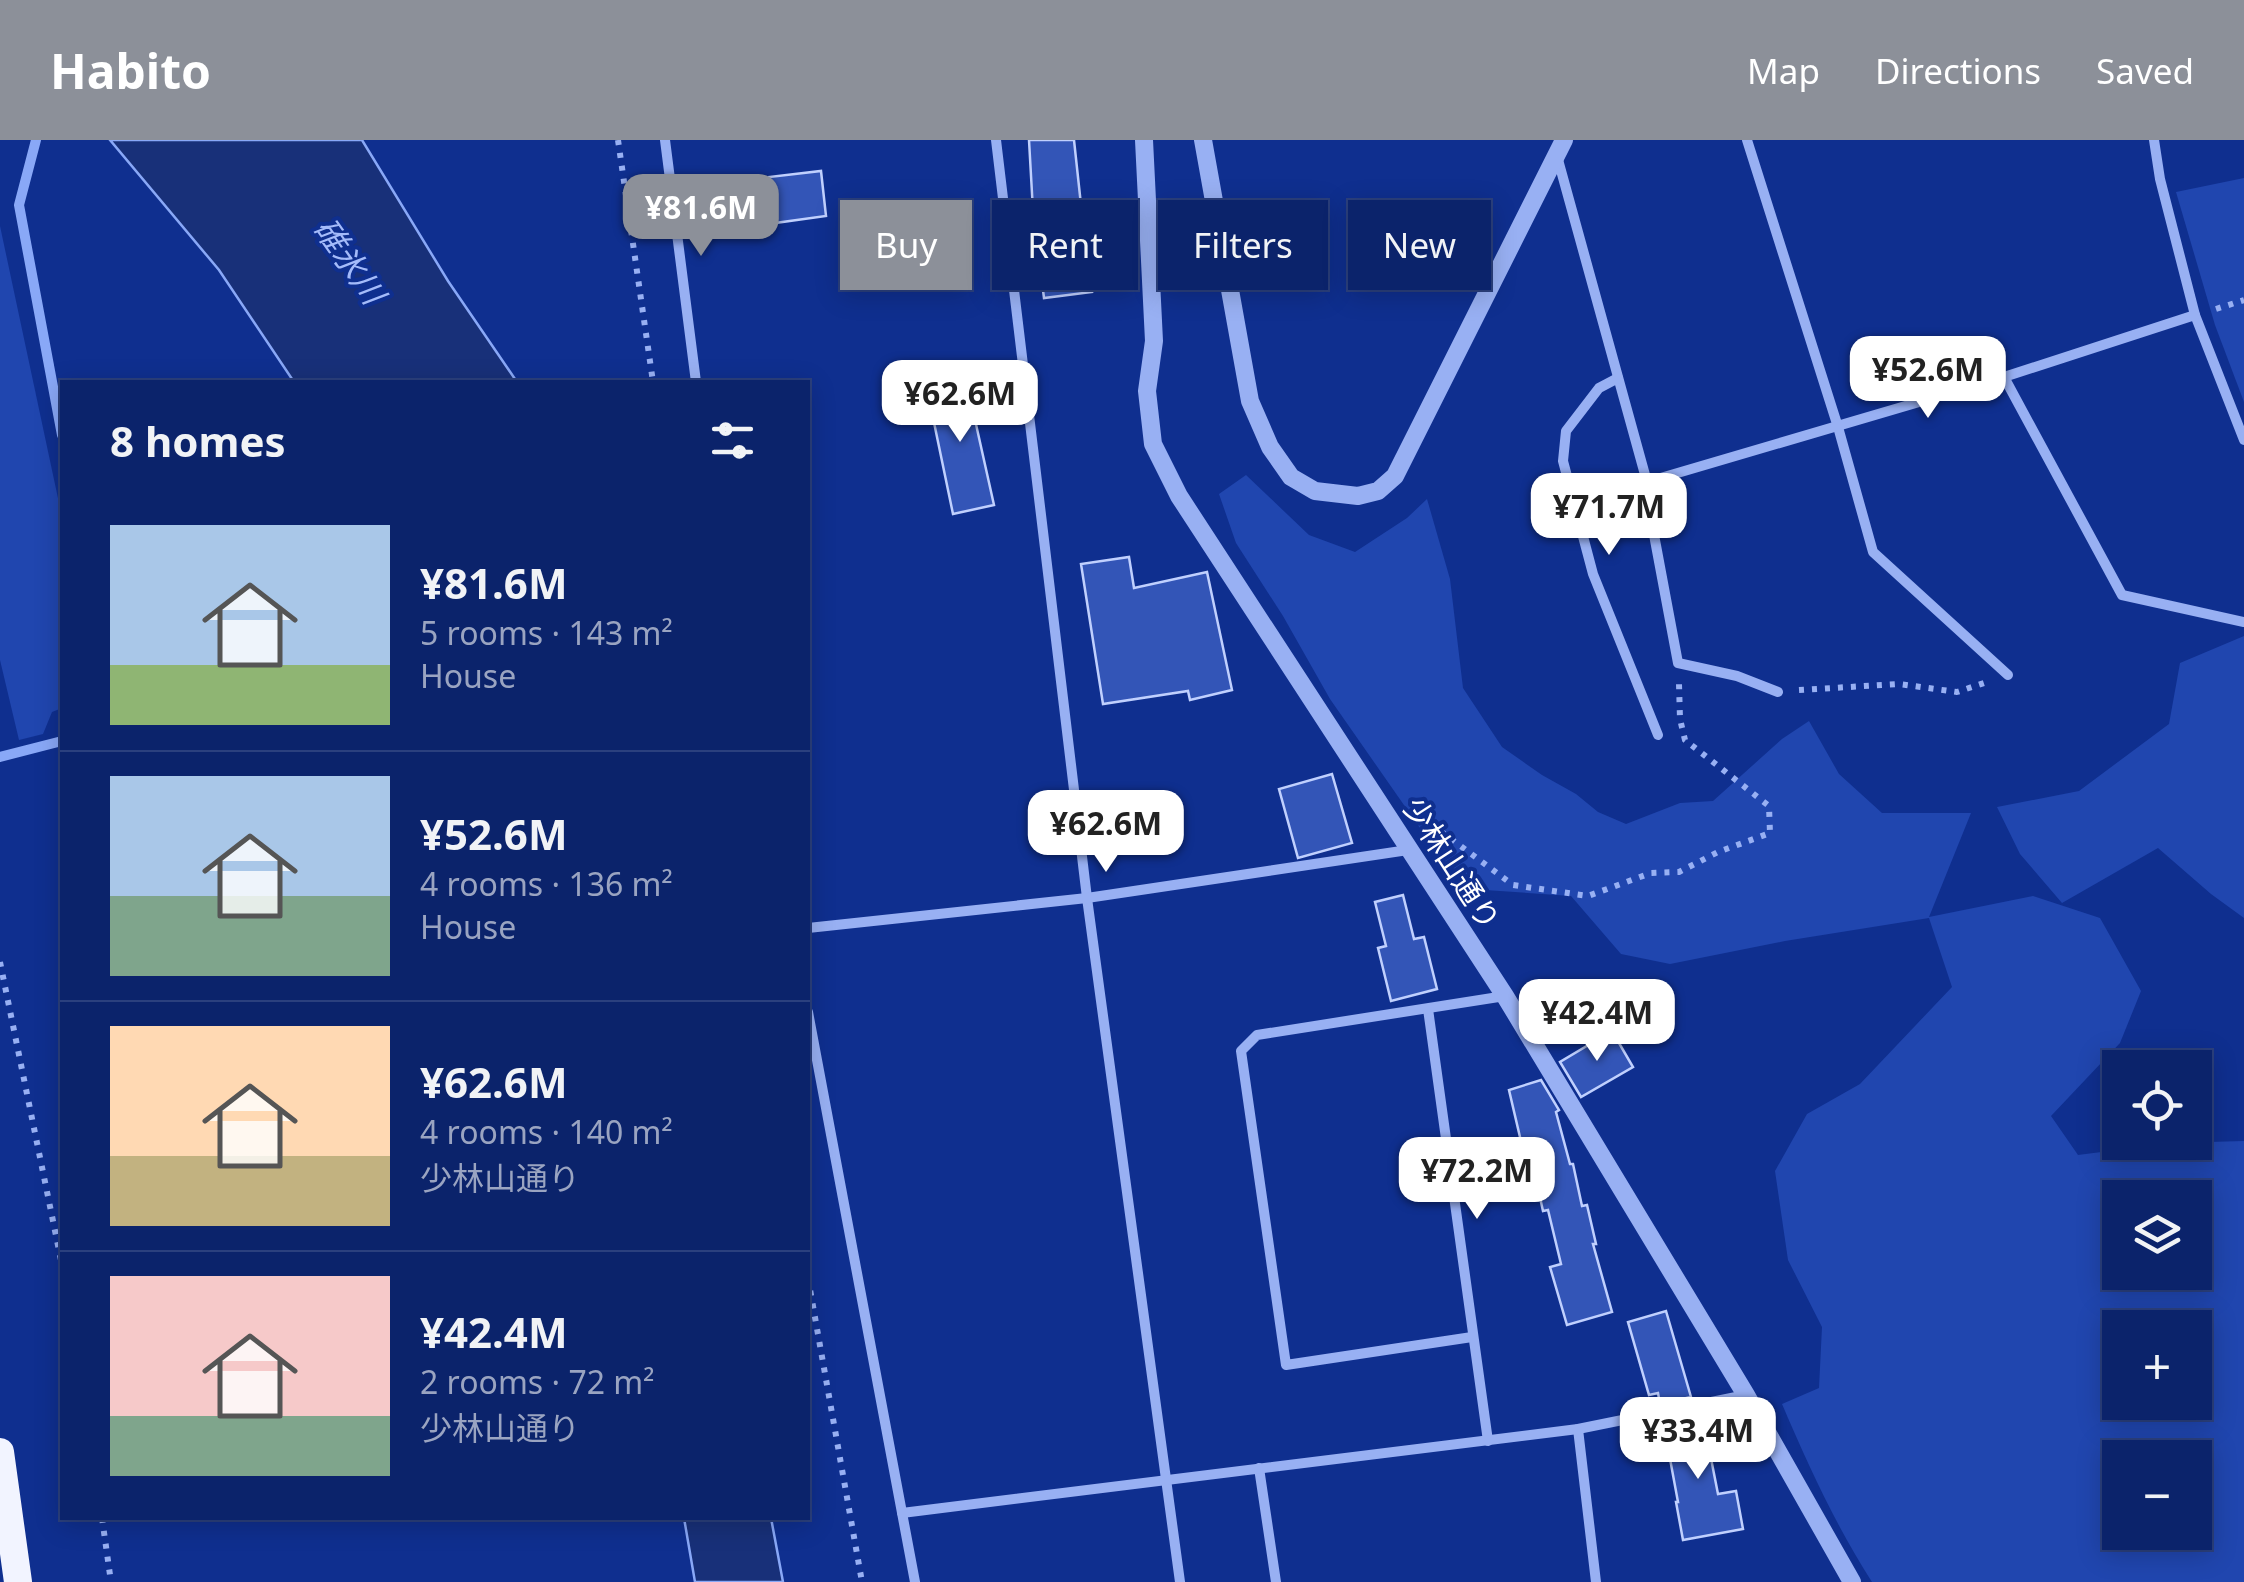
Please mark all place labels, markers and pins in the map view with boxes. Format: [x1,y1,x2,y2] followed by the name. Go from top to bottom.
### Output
[620,174,782,259] pin: ¥81.6M
[1847,336,2009,421] pin: ¥52.6M
[879,360,1041,445] pin: ¥62.6M
[1528,473,1690,558] pin: ¥71.7M
[1025,790,1187,875] pin: ¥62.6M
[1516,979,1678,1064] pin: ¥42.4M
[1396,1137,1558,1222] pin: ¥72.2M
[1617,1397,1779,1482] pin: ¥33.4M

